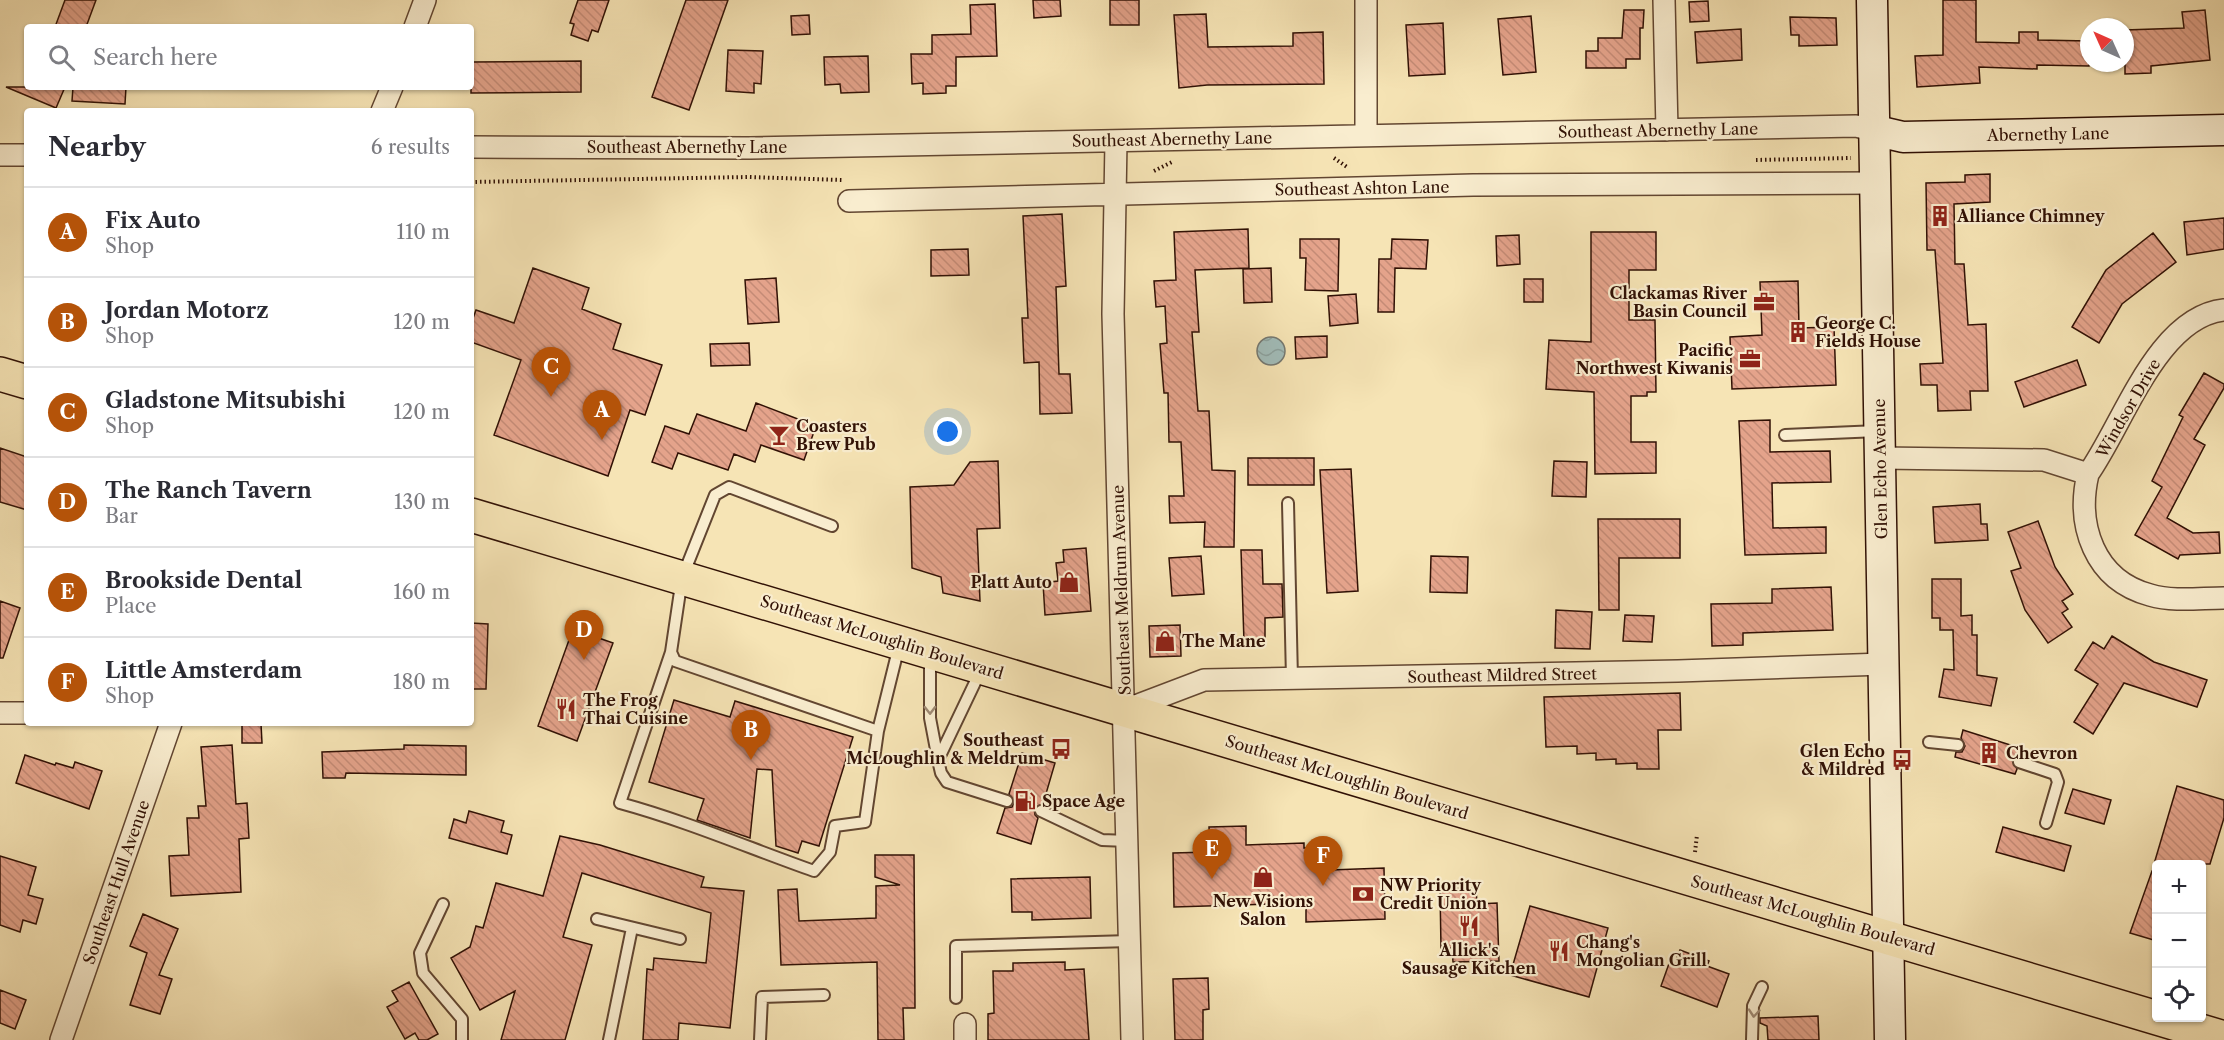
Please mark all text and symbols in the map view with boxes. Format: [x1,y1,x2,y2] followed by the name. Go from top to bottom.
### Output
[2080,18,2134,72] north arrow
[24,24,474,90] search box
[45,41,78,74] icon: search
[93,44,218,71] text: Search here
[1558,118,1758,142] street label: Southeast Abernethy Lane
[1986,123,2109,145] street label: Abernethy Lane
[1072,127,1272,151] street label: Southeast Abernethy Lane
[48,131,146,163] text: Nearby
[371,135,450,159] text: 6 results
[587,137,787,157] street label: Southeast Abernethy Lane
[1274,176,1450,200] street label: Southeast Ashton Lane
[1928,204,1952,228] building icon: Alliance Chimney
[1956,206,2106,226] place label: Alliance Chimney
[105,207,201,234] text: Fix Auto
[60,220,75,244] text: A
[397,220,450,244] text: 110 m
[105,234,154,258] text: Shop
[1609,283,1747,321] place label: Clackamas River Basin Council
[1752,290,1776,314] office icon: Clackamas River Basin Council
[105,297,269,324] text: Jordan Motorz
[60,310,75,334] text: B
[393,310,450,334] text: 120 m
[1815,313,1921,351] place label: George C. Fields House
[1786,320,1810,344] building icon: George C. Fields House
[105,324,154,348] text: Shop
[1576,340,1733,378] place label: Pacific Northwest Kiwanis
[1738,347,1762,371] office icon: Pacific Northwest Kiwanis
[532,348,570,397] pin: C
[2091,355,2164,462] street label: Windsor Drive
[105,387,346,414] text: Gladstone Mitsubishi
[582,390,622,440] pin: A
[1869,398,1891,539] street label: Glen Echo Avenue
[59,400,76,424] text: C
[393,400,450,424] text: 120 m
[105,414,154,438] text: Shop
[796,416,876,454] place label: Coasters Brew Pub
[933,417,962,446] your location
[767,423,791,447] bar icon: Coasters Brew Pub
[105,477,312,504] text: The Ranch Tavern
[1107,485,1135,695] street label: Southeast Meldrum Avenue
[59,490,76,514] text: D
[394,490,450,514] text: 130 m
[105,504,138,528] text: Bar
[105,567,302,594] text: Brookside Dental
[1057,570,1081,594] shop icon: Platt Auto
[971,572,1052,592] place label: Platt Auto
[60,580,75,604] text: E
[393,580,450,604] text: 160 m
[758,590,1006,684] street label: Southeast McLoughlin Boulevard
[105,594,156,618] text: Place
[564,610,604,660] pin: D
[1153,629,1177,653] shop icon: The Mane
[1182,631,1266,651] place label: The Mane
[105,657,302,684] text: Little Amsterdam
[1407,663,1597,687] street label: Southeast Mildred Street
[61,670,74,694] text: F
[393,670,450,694] text: 180 m
[105,684,154,708] text: Shop
[583,690,689,728] place label: The Frog Thai Cuisine
[554,697,578,721] restaurant icon: The Frog Thai Cuisine
[924,706,936,715] one-way arrow
[732,710,771,760] pin: B
[846,730,1045,768] place label: Southeast McLoughlin & Meldrum
[1223,730,1471,824] street label: Southeast McLoughlin Boulevard
[1049,737,1073,761] bus stop icon: Southeast McLoughlin & Meldrum
[1800,741,1885,779] place label: Glen Echo & Mildred
[1977,741,2001,765] building icon: Chevron
[2006,743,2078,763] place label: Chevron
[1890,748,1914,772] bus stop icon: Glen Echo & Mildred
[1013,789,1037,813] fuel station icon: Space Age
[1042,791,1125,811] place label: Space Age
[78,797,154,967] street label: Southeast Hull Avenue
[1192,830,1232,879] pin: E
[1304,836,1342,886] pin: F
[2152,860,2206,1022] map controls
[2152,860,2206,914] button: +
[1251,865,1275,889] shop icon: New Visions Salon
[1689,871,1938,960] street label: Southeast McLoughlin Boulevard
[1380,875,1487,913] place label: NW Priority Credit Union
[1351,882,1375,906] bank icon: NW Priority Credit Union
[1213,891,1313,929] place label: New Visions Salon
[1457,914,1481,938] restaurant icon: Allick's Sausage Kitchen
[2152,914,2206,968] button: −
[1576,932,1707,970] place label: Chang's Mongolian Grill
[1547,939,1571,963] restaurant icon: Chang's Mongolian Grill
[1402,940,1536,978] place label: Allick's Sausage Kitchen
[2152,968,2206,1022] button: locate
[1748,1008,1761,1017] one-way arrow

